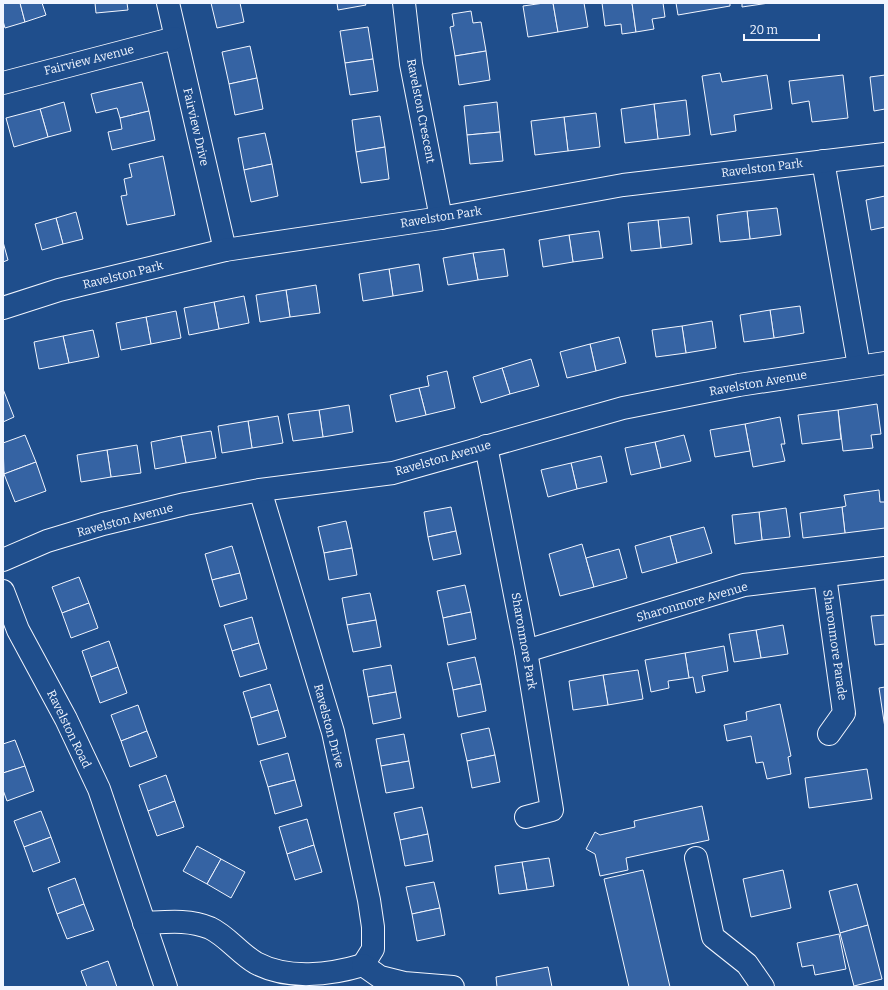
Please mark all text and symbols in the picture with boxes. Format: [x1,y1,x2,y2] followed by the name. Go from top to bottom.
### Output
[744,16,819,42] scale bar
[750,23,779,37] text: 20 m
[43,42,135,78] street label: Fairview Avenue
[404,58,438,165] street label: Ravelston Crescent
[180,87,212,167] street label: Fairview Drive
[720,156,804,180] street label: Ravelston Park
[399,204,483,230] street label: Ravelston Park
[81,258,165,292] street label: Ravelston Park
[708,368,808,398] street label: Ravelston Avenue
[393,438,493,478] street label: Ravelston Avenue
[75,500,175,540] street label: Ravelston Avenue
[635,579,749,625] street label: Sharonmore Avenue
[820,589,850,701] street label: Sharonmore Parade
[509,591,539,691] street label: Sharonmore Park
[311,682,347,770] street label: Ravelston Drive
[44,688,94,770] street label: Ravelston Road

